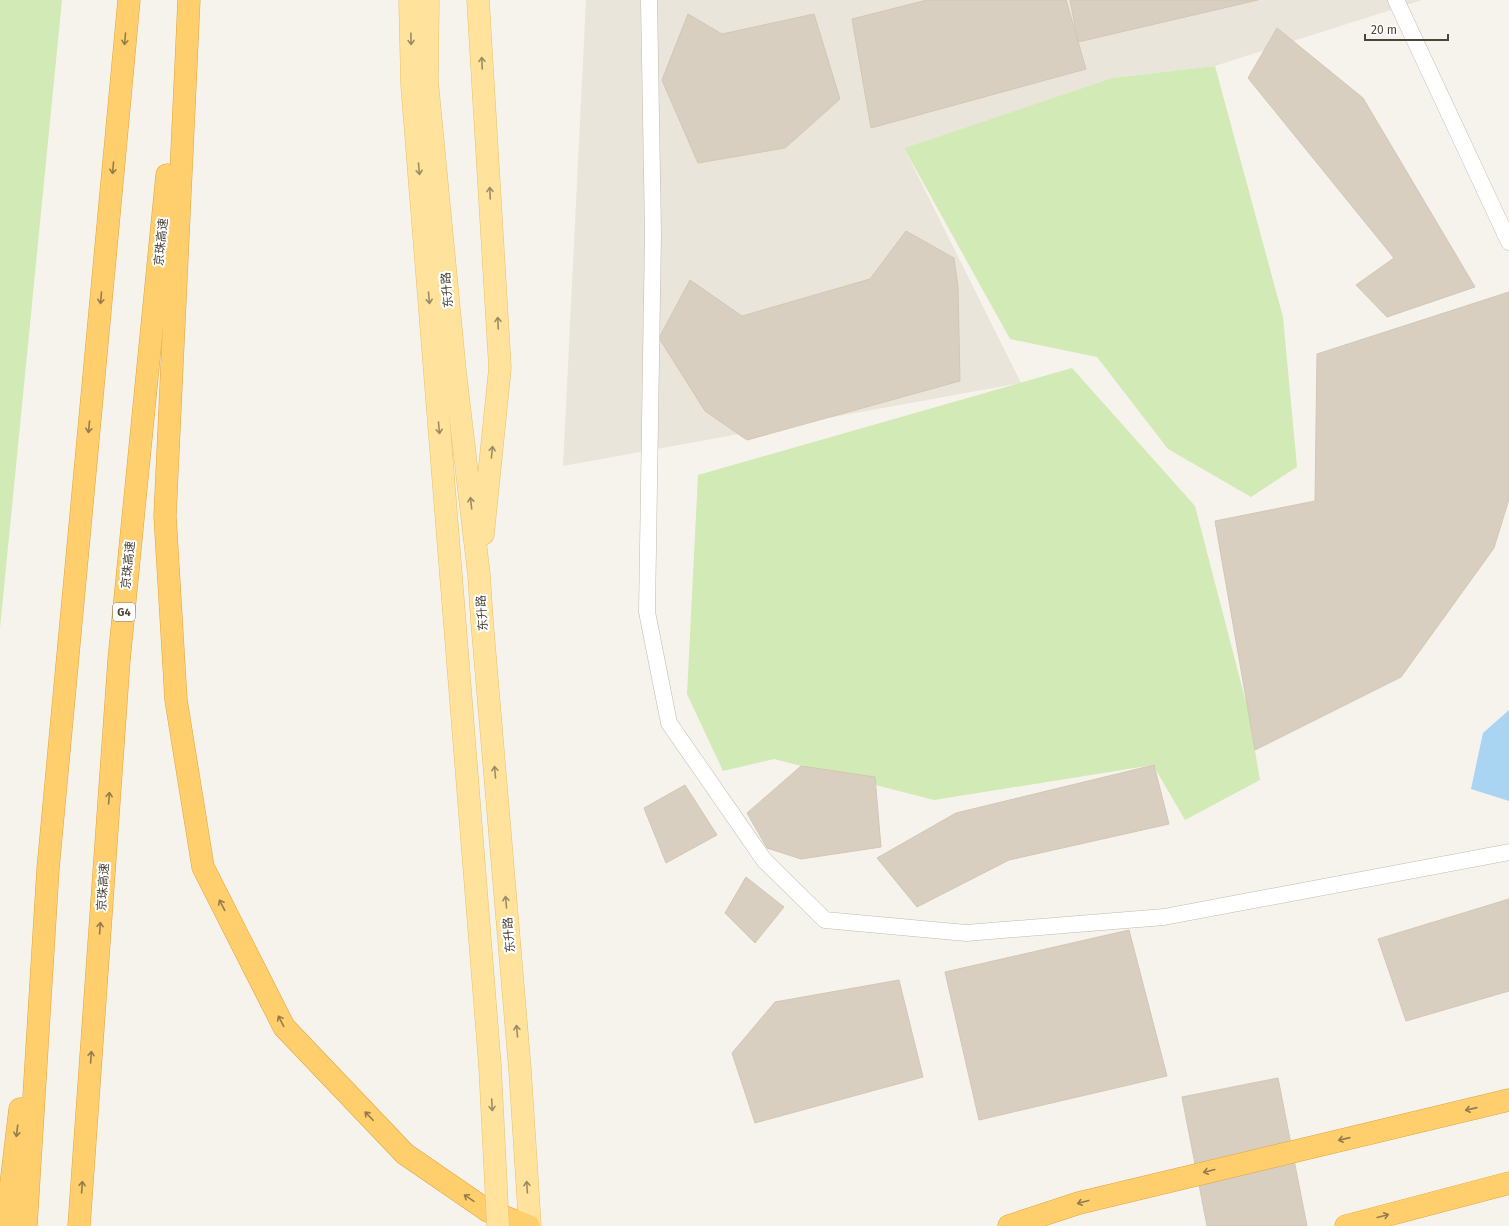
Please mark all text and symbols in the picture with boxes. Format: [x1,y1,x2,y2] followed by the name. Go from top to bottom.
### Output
[1365,16,1448,42] scale bar
[1371,23,1397,37] text: 20 m
[122,32,129,45] one-way arrow
[407,32,415,45] one-way arrow
[479,57,486,70] one-way arrow
[109,161,117,174] one-way arrow
[415,162,422,175] one-way arrow
[486,187,493,200] one-way arrow
[152,217,170,267] street label: 京珠高速
[438,271,456,309] street label: 东升路
[97,291,105,304] one-way arrow
[425,291,432,304] one-way arrow
[494,317,501,330] one-way arrow
[85,420,93,433] one-way arrow
[436,421,443,434] one-way arrow
[488,446,495,459] one-way arrow
[467,497,475,510] one-way arrow
[119,540,137,590] street label: 京珠高速
[474,595,490,631] street label: 东升路
[113,603,135,621] road number: G4
[491,766,498,779] one-way arrow
[106,792,113,805] one-way arrow
[94,863,112,911] street label: 京珠高速
[502,896,509,909] one-way arrow
[218,899,225,911] one-way arrow
[500,916,518,954] street label: 东升路
[96,922,103,935] one-way arrow
[276,1015,284,1027] one-way arrow
[513,1025,520,1038] one-way arrow
[87,1051,94,1064] one-way arrow
[488,1098,495,1111] one-way arrow
[1465,1106,1478,1114] one-way arrow
[364,1111,373,1121] one-way arrow
[13,1124,21,1137] one-way arrow
[1338,1136,1351,1144] one-way arrow
[1203,1168,1216,1176] one-way arrow
[78,1181,85,1194] one-way arrow
[524,1181,531,1194] one-way arrow
[464,1194,475,1202] one-way arrow
[1076,1199,1089,1207] one-way arrow
[1377,1212,1390,1219] one-way arrow

